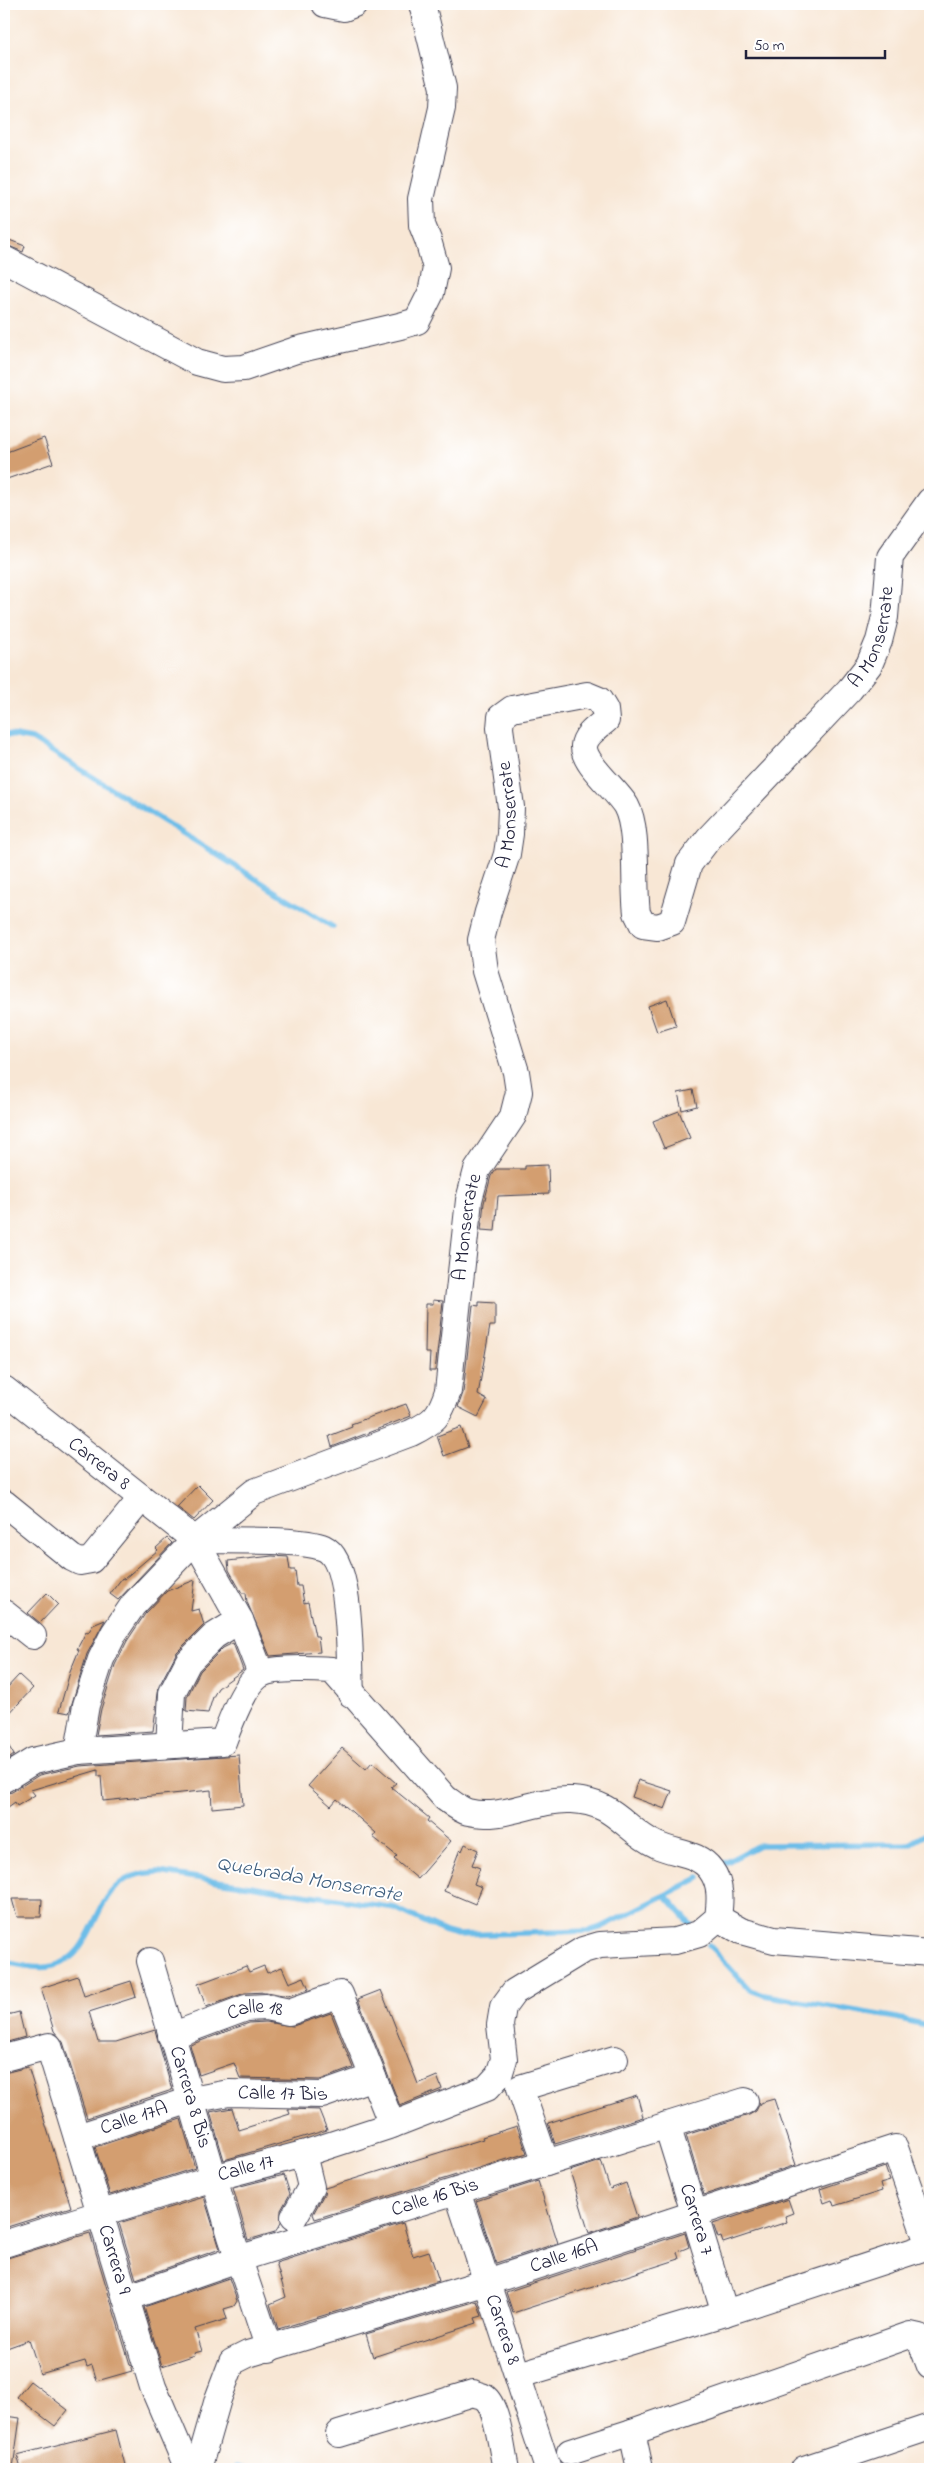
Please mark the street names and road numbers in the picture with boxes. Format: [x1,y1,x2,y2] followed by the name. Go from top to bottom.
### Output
[841,585,902,695] street label: A Monserrate
[489,760,526,873] street label: A Monserrate
[446,1170,490,1282] street label: A Monserrate
[61,1430,136,1498] street label: Carrera 8
[223,1992,286,2028] street label: Calle 18
[161,2043,219,2152] street label: Carrera 8 Bis
[237,2079,332,2110] street label: Calle 17 Bis
[97,2094,172,2143] street label: Calle 17A
[215,2148,277,2190] street label: Calle 17
[388,2170,482,2225] street label: Calle 16 Bis
[672,2180,721,2259] street label: Carrera 7
[90,2221,138,2298] street label: Carrera 9
[526,2232,602,2281] street label: Calle 16A
[477,2291,528,2369] street label: Carrera 8

